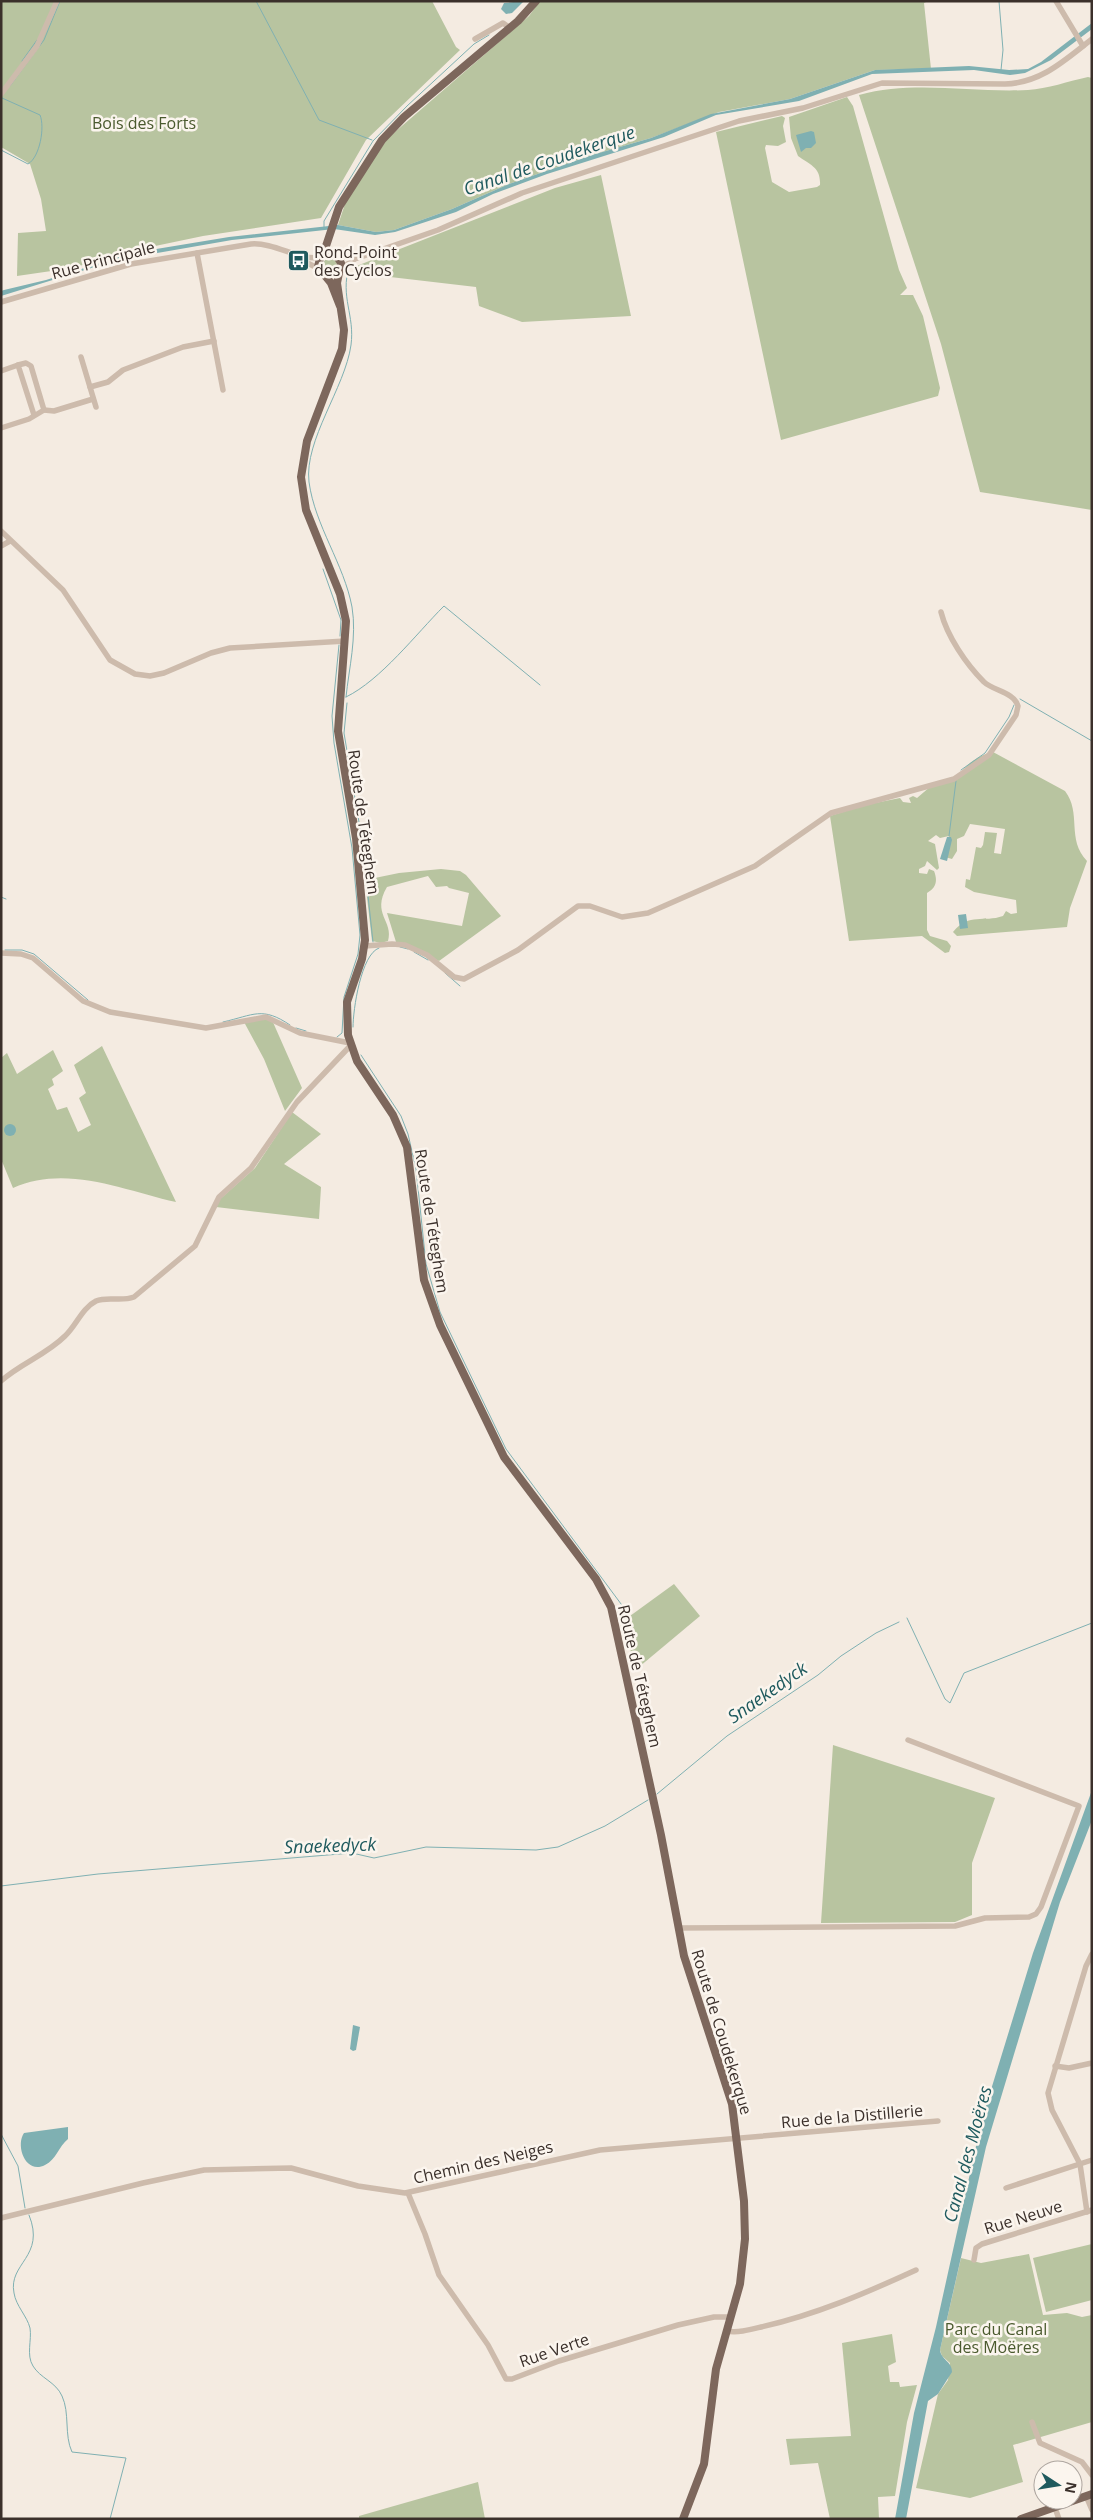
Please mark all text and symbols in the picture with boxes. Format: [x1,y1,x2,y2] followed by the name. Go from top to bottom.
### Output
[92,112,196,134] park label: Bois des Forts
[460,119,638,201] water label: Canal de Coudekerque
[49,236,157,284] street label: Rue Principale
[314,241,397,281] place label: Rond-Point des Cyclos
[286,249,310,273] bus stop icon: Rond-Point des Cyclos
[343,748,385,896] street label: Route de Téteghem
[410,1147,454,1295] street label: Route de Téteghem
[613,1602,667,1750] street label: Route de Téteghem
[722,1655,813,1728] water label: Snaekedyck
[284,1831,378,1859] water label: Snaekedyck
[686,1947,758,2117] street label: Route de Coudekerque
[937,2083,997,2225] water label: Canal des Moëres
[780,2099,924,2133] street label: Rue de la Distillerie
[411,2135,555,2189] street label: Chemin des Neiges
[981,2195,1065,2239] street label: Rue Neuve
[945,2318,1047,2358] park label: Parc du Canal des Moëres
[516,2328,592,2372] street label: Rue Verte
[1033,2460,1083,2510] north arrow
[1061,2480,1082,2495] text: N

